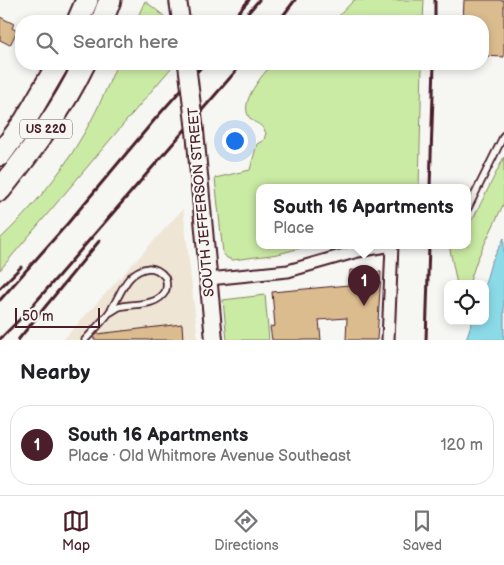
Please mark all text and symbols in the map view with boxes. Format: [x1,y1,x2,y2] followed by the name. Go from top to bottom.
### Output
[15,15,489,70] search box
[33,29,61,57] icon: search
[73,31,178,54] text: Search here
[184,106,218,298] street label: SOUTH JEFFERSON STREET
[20,120,72,138] road number: US 220
[222,128,248,154] your location
[256,184,471,249] popup
[273,196,454,219] text: South 16 Apartments
[273,219,314,238] text: Place
[348,265,380,306] pin: 1
[444,280,489,325] map controls
[444,280,489,325] button: locate
[15,305,100,328] scale bar
[22,308,54,325] text: 50 m
[20,360,90,385] text: Nearby
[68,424,248,447] text: South 16 Apartments
[34,436,40,455] text: 1
[440,436,483,455] text: 120 m
[68,447,351,466] text: Place · Old Whitmore Avenue Southeast
[62,507,90,554] tab: Map
[214,507,279,554] tab: Directions
[403,507,442,554] tab: Saved

